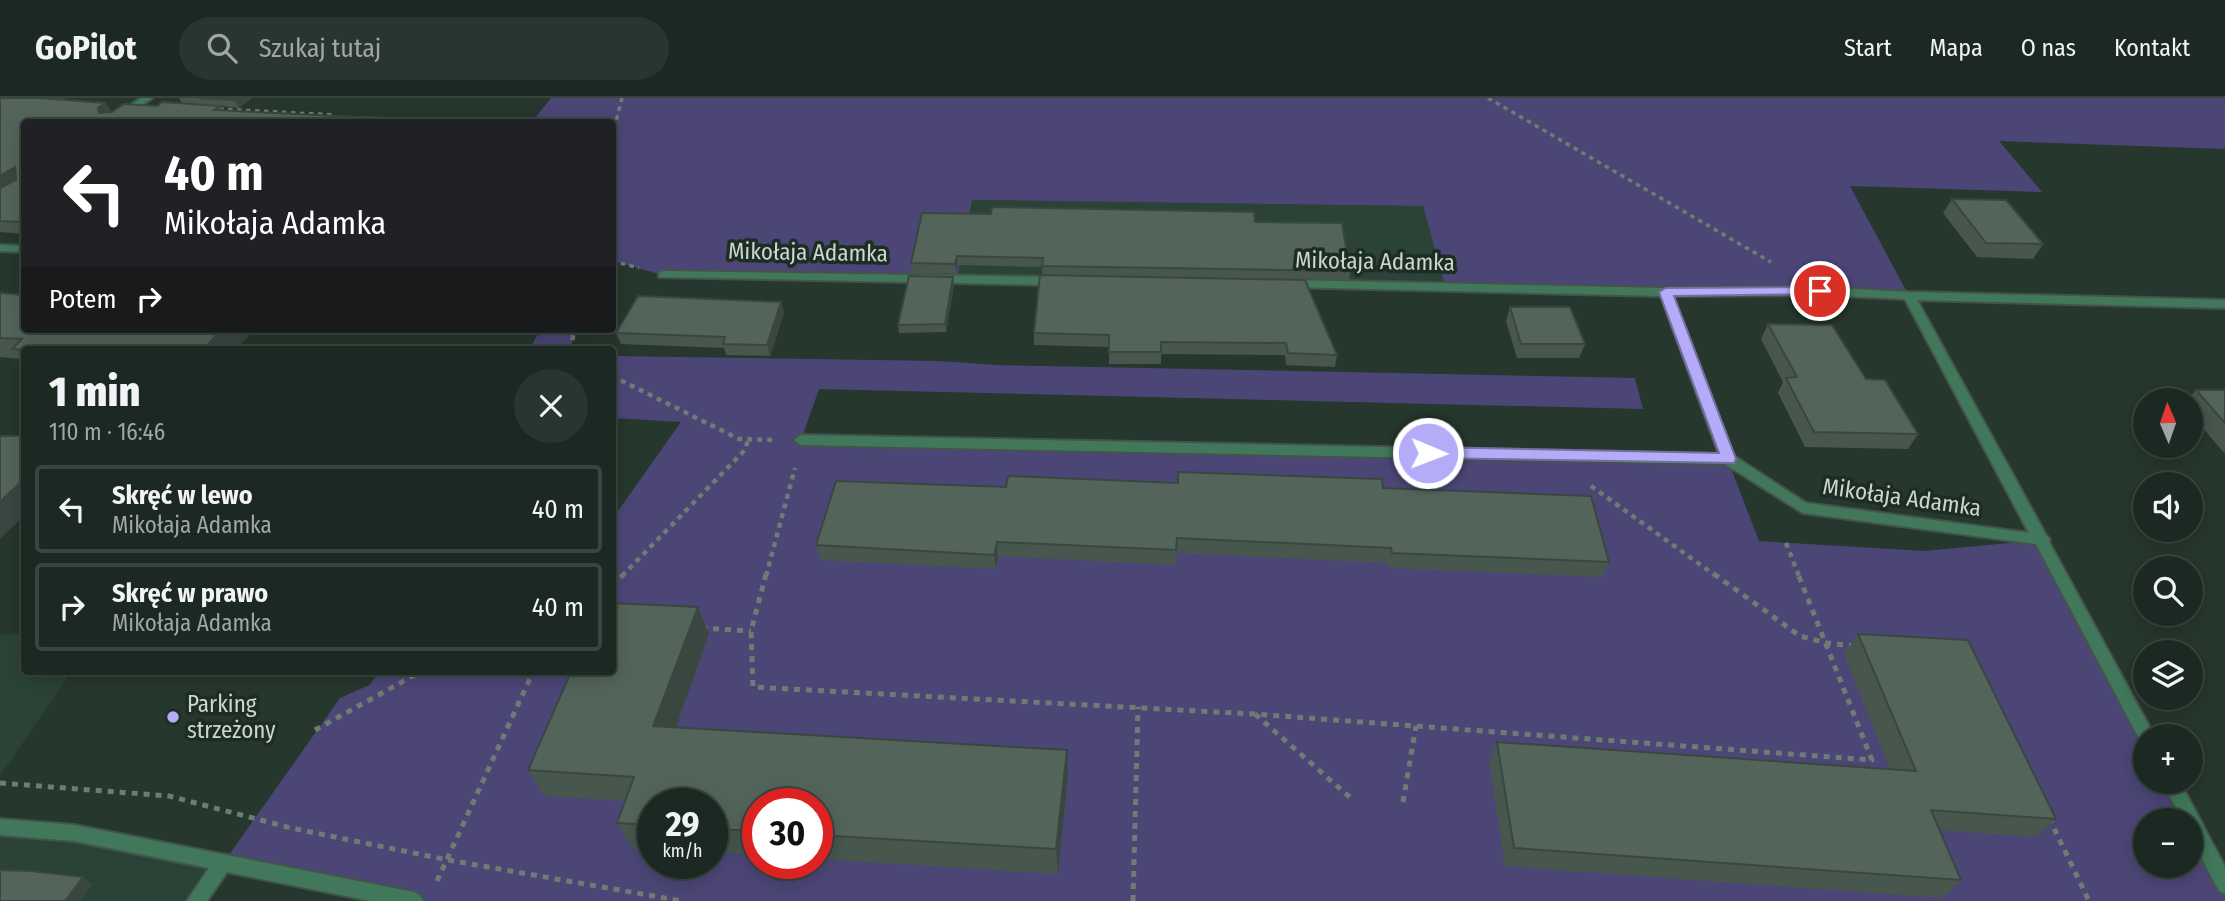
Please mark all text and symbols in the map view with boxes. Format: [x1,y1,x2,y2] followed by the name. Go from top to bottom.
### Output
[179,17,669,80] search box
[35,28,137,68] text: GoPilot
[203,29,241,67] icon: search
[259,33,381,64] text: Szukaj tutaj
[1844,34,1892,62] text: Start
[1930,34,1983,62] text: Mapa
[2021,34,2076,62] text: O nas
[2114,34,2190,62] text: Kontakt
[164,144,264,203] text: 40 m
[49,147,140,238] icon: left
[164,204,386,242] text: Mikołaja Adamka
[728,237,888,267] street label: Mikołaja Adamka
[1295,246,1455,276] street label: Mikołaja Adamka
[1790,261,1850,321] pin
[1801,272,1839,310] icon: arrive
[130,280,168,318] icon: right
[49,284,116,315] text: Potem
[49,367,140,417] text: 1 min
[514,369,588,443] button: close
[2133,388,2203,458] north arrow
[2133,388,2203,878] map controls
[1391,416,1465,490] position arrow
[49,418,165,446] text: 110 m · 16:46
[1821,472,1983,522] street label: Mikołaja Adamka
[2133,472,2203,542] button: sound
[112,480,253,511] text: Skręć w lewo
[53,490,91,528] icon: left
[532,494,584,525] text: 40 m
[112,511,272,539] text: Mikołaja Adamka
[2133,556,2203,626] button: search
[112,578,268,609] text: Skręć w prawo
[53,588,91,626] icon: right
[532,592,584,623] text: 40 m
[112,609,272,637] text: Mikołaja Adamka
[2133,640,2203,710] button: layers
[187,690,276,744] place label: Parking strzeżony
[165,709,181,725] marker: Parking strzeżony
[2133,724,2203,794] button: +
[742,788,833,879] speed limit sign: 30
[665,803,700,845] text: 29
[2133,808,2203,878] button: −
[662,840,703,862] text: km/h

